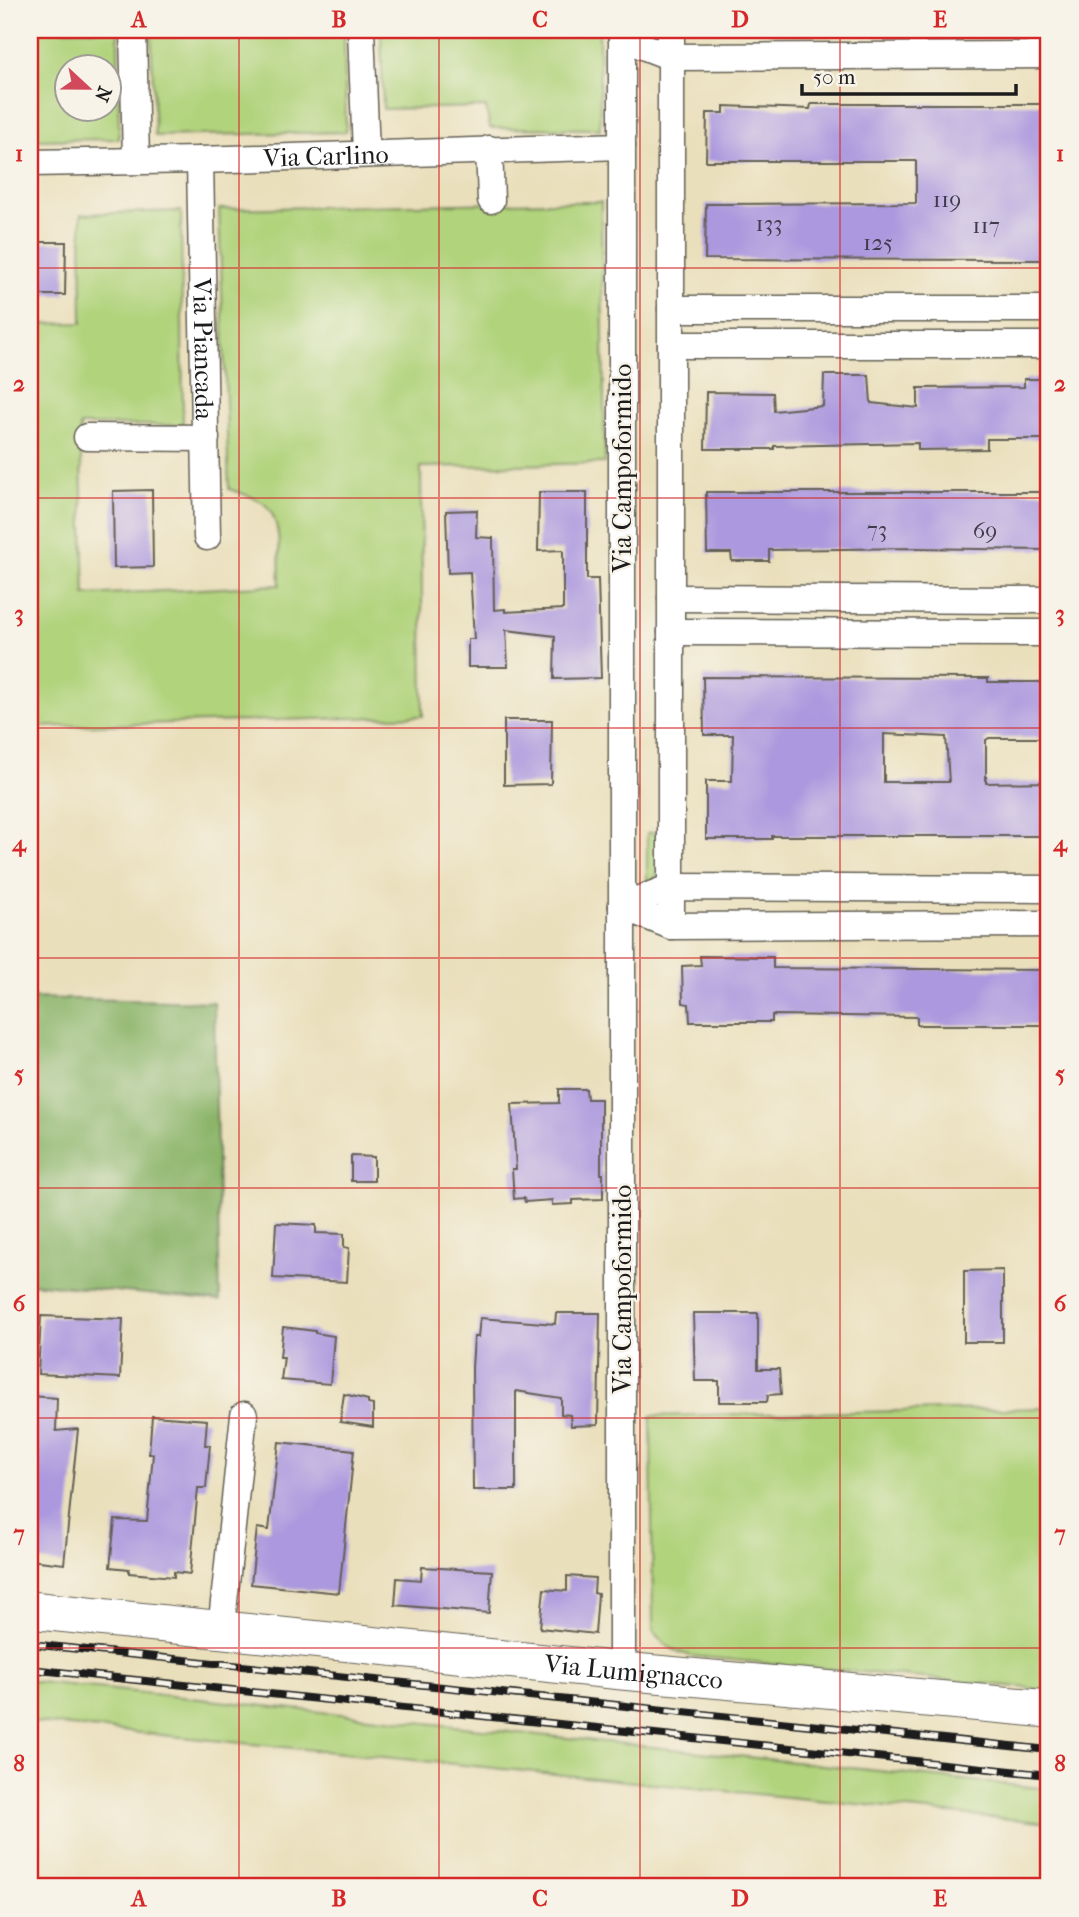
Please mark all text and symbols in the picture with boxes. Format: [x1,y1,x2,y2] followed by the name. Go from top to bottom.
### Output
[130,6,148,33] text: A
[332,6,347,33] text: B
[532,6,548,33] text: C
[731,6,749,33] text: D
[933,6,947,33] text: E
[52,52,122,122] north arrow
[802,52,1016,96] scale bar
[813,65,856,89] text: 50 m
[90,83,116,105] text: N
[262,139,389,174] street label: Via Carlino
[15,140,23,167] text: 1
[1056,140,1064,167] text: 1
[933,186,961,213] house number: 119
[755,210,783,237] house number: 133
[972,212,1000,239] house number: 117
[863,229,893,256] house number: 125
[186,277,220,421] street label: Via Piancada
[607,363,638,574] street label: Via Campoformido
[13,370,25,397] text: 2
[1054,370,1066,397] text: 2
[867,516,887,543] house number: 73
[973,517,997,544] house number: 69
[14,600,24,627] text: 3
[1055,600,1065,627] text: 3
[11,830,27,857] text: 4
[1052,830,1068,857] text: 4
[14,1060,24,1087] text: 5
[1055,1060,1065,1087] text: 5
[607,1184,638,1395] street label: Via Campoformido
[13,1290,26,1317] text: 6
[1054,1290,1067,1317] text: 6
[12,1520,25,1547] text: 7
[1053,1520,1066,1547] text: 7
[542,1648,724,1696] street label: Via Lumignacco
[13,1750,25,1777] text: 8
[1054,1750,1066,1777] text: 8
[130,1885,148,1912] text: A
[332,1885,347,1912] text: B
[532,1885,548,1912] text: C
[731,1885,749,1912] text: D
[933,1885,947,1912] text: E

